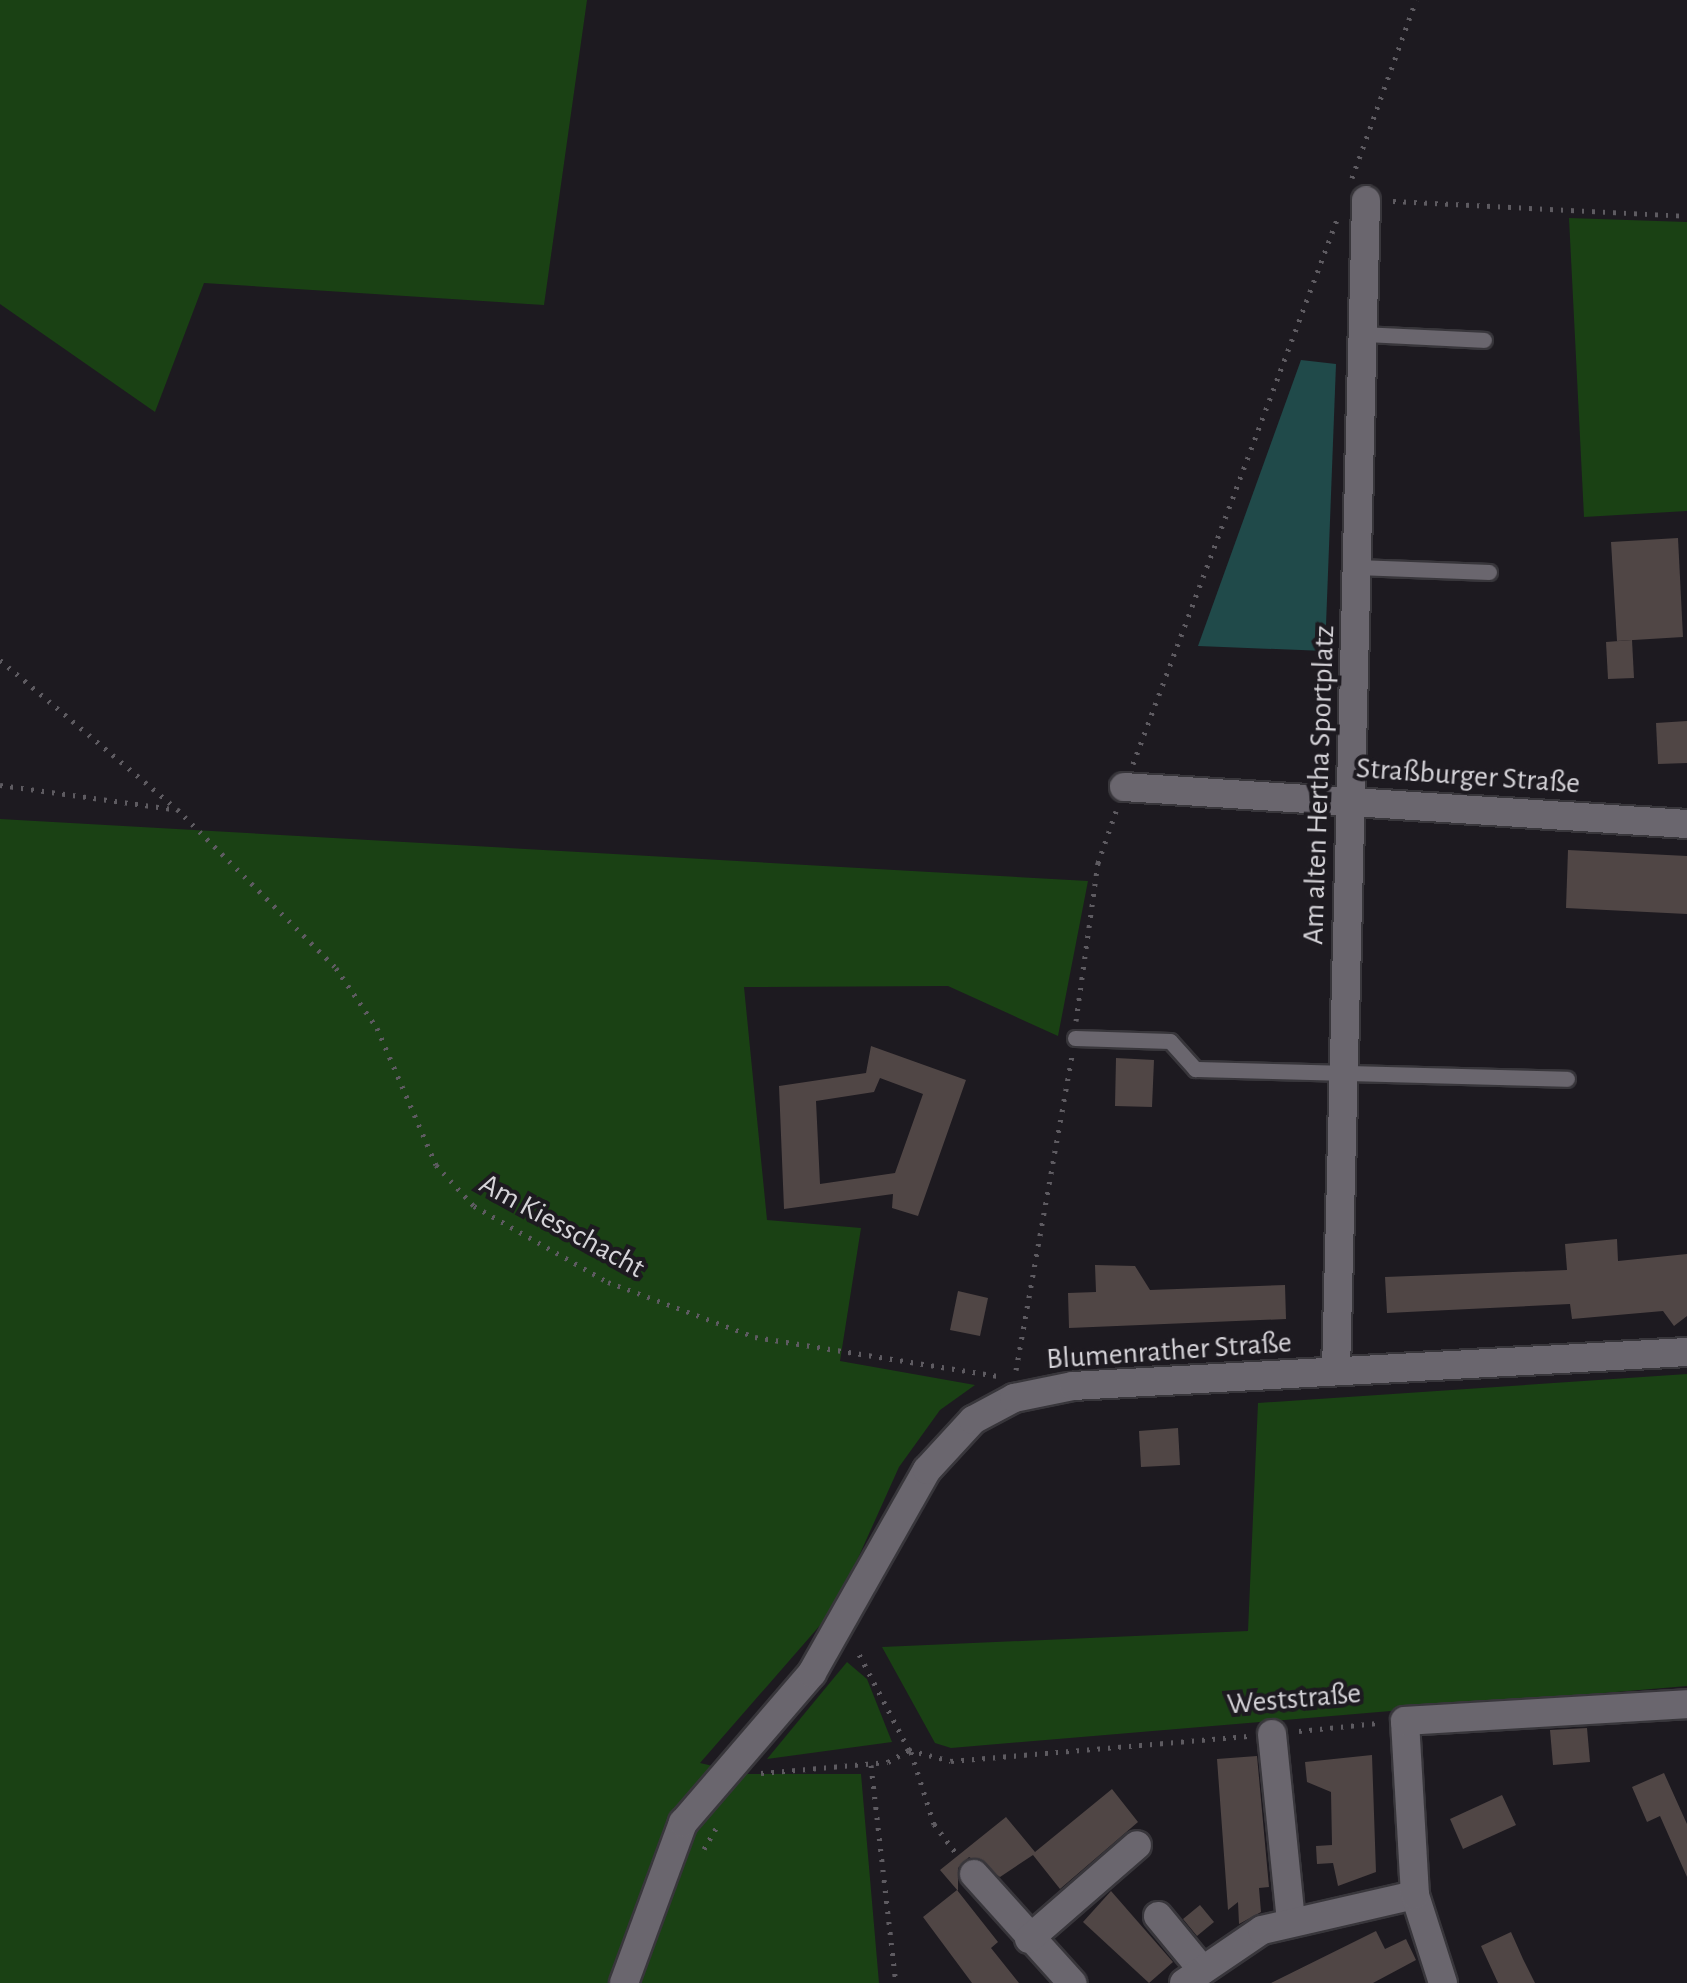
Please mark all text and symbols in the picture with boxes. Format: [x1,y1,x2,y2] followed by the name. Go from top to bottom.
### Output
[1295,625,1343,945] street label: Am alten Hertha Sportplatz
[1355,750,1581,802] street label: Straßburger Straße
[473,1166,651,1286] street label: Am Kiesschacht
[1045,1324,1293,1378] street label: Blumenrather Straße
[1226,1675,1362,1723] street label: Weststraße

